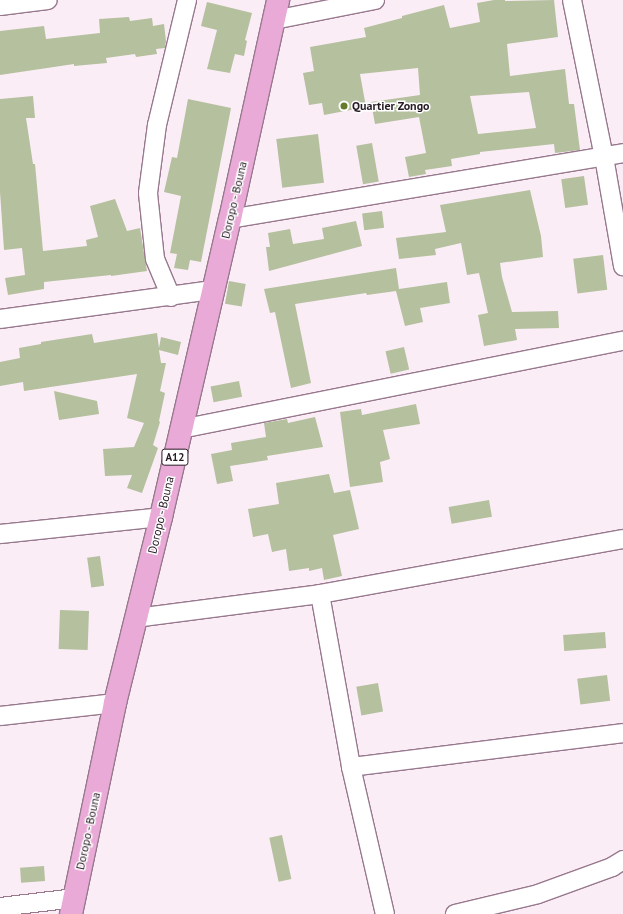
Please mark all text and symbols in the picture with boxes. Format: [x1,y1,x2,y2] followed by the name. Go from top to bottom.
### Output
[352,99,430,113] place label: Quartier Zongo
[339,101,349,111] marker: Quartier Zongo
[218,159,250,241] street label: Doropo - Bouna
[161,448,189,466] road number: A12
[145,474,177,556] street label: Doropo - Bouna
[73,790,103,872] street label: Doropo - Bouna

